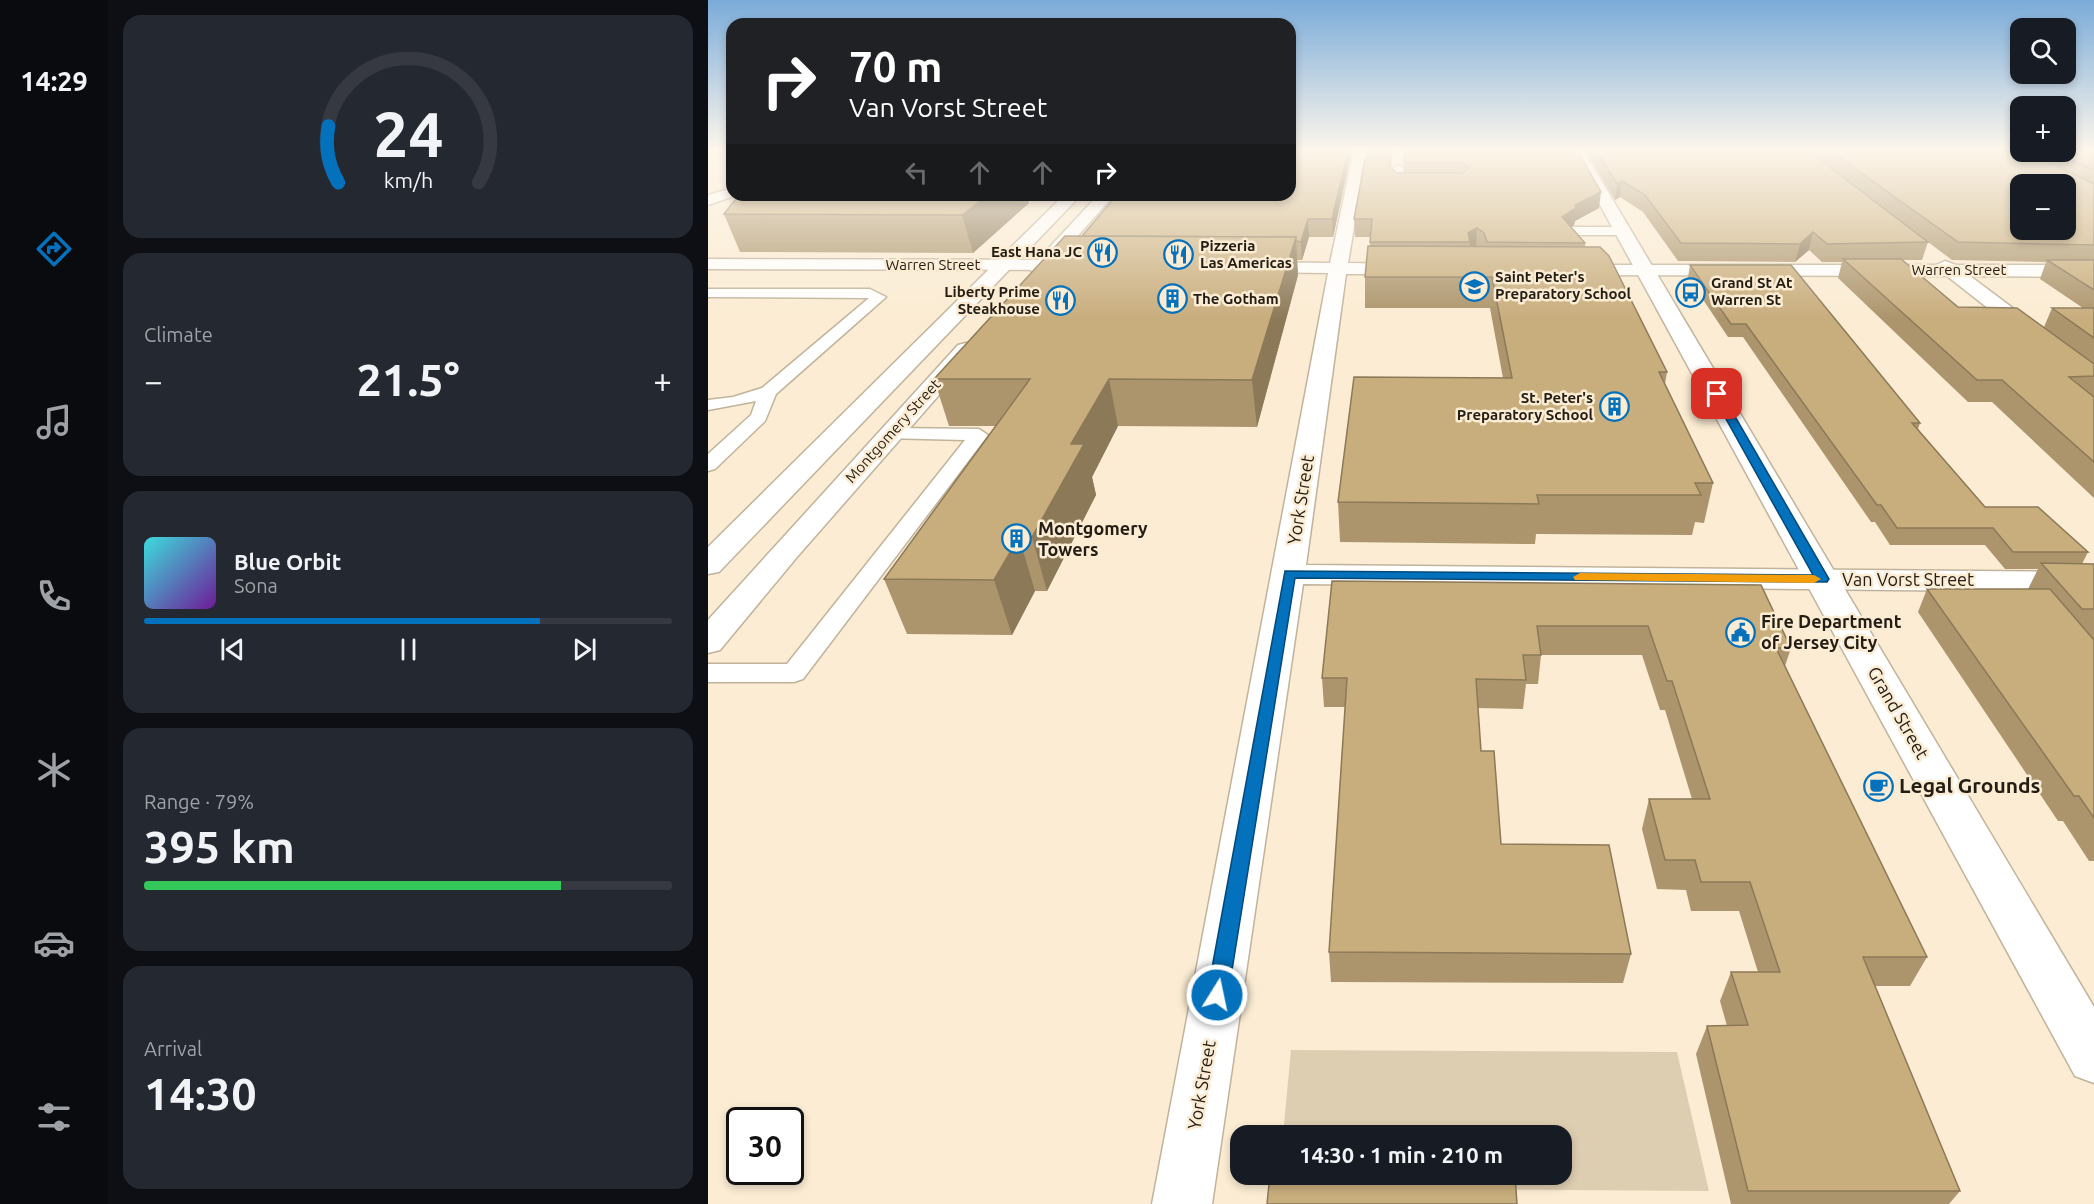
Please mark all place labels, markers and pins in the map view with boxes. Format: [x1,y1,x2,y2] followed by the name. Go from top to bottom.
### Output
[1087,236,1119,268] restaurant icon: East Hana JC
[1200,237,1292,271] place label: Pizzeria Las Americas
[1163,239,1195,271] restaurant icon: Pizzeria Las Americas
[991,243,1082,260] place label: East Hana JC
[1495,268,1632,302] place label: Saint Peter's Preparatory School
[1458,270,1490,302] school or university icon: Saint Peter's Preparatory School
[1711,274,1793,308] place label: Grand St At Warren St
[1674,276,1706,308] bus stop icon: Grand St At Warren St
[944,283,1040,317] place label: Liberty Prime Steakhouse
[1156,283,1188,315] building icon: The Gotham
[1045,285,1077,317] restaurant icon: Liberty Prime Steakhouse
[1193,290,1279,307] place label: The Gotham
[1691,368,1742,419] pin
[1457,389,1593,423] place label: St. Peter's Preparatory School
[1598,391,1630,423] building icon: St. Peter's Preparatory School
[1038,518,1148,559] place label: Montgomery Towers
[1001,523,1033,555] building icon: Montgomery Towers
[1761,611,1902,652] place label: Fire Department of Jersey City
[1724,616,1756,648] public building icon: Fire Department of Jersey City
[1862,770,1894,802] cafe icon: Legal Grounds
[1899,773,2041,797] place label: Legal Grounds

